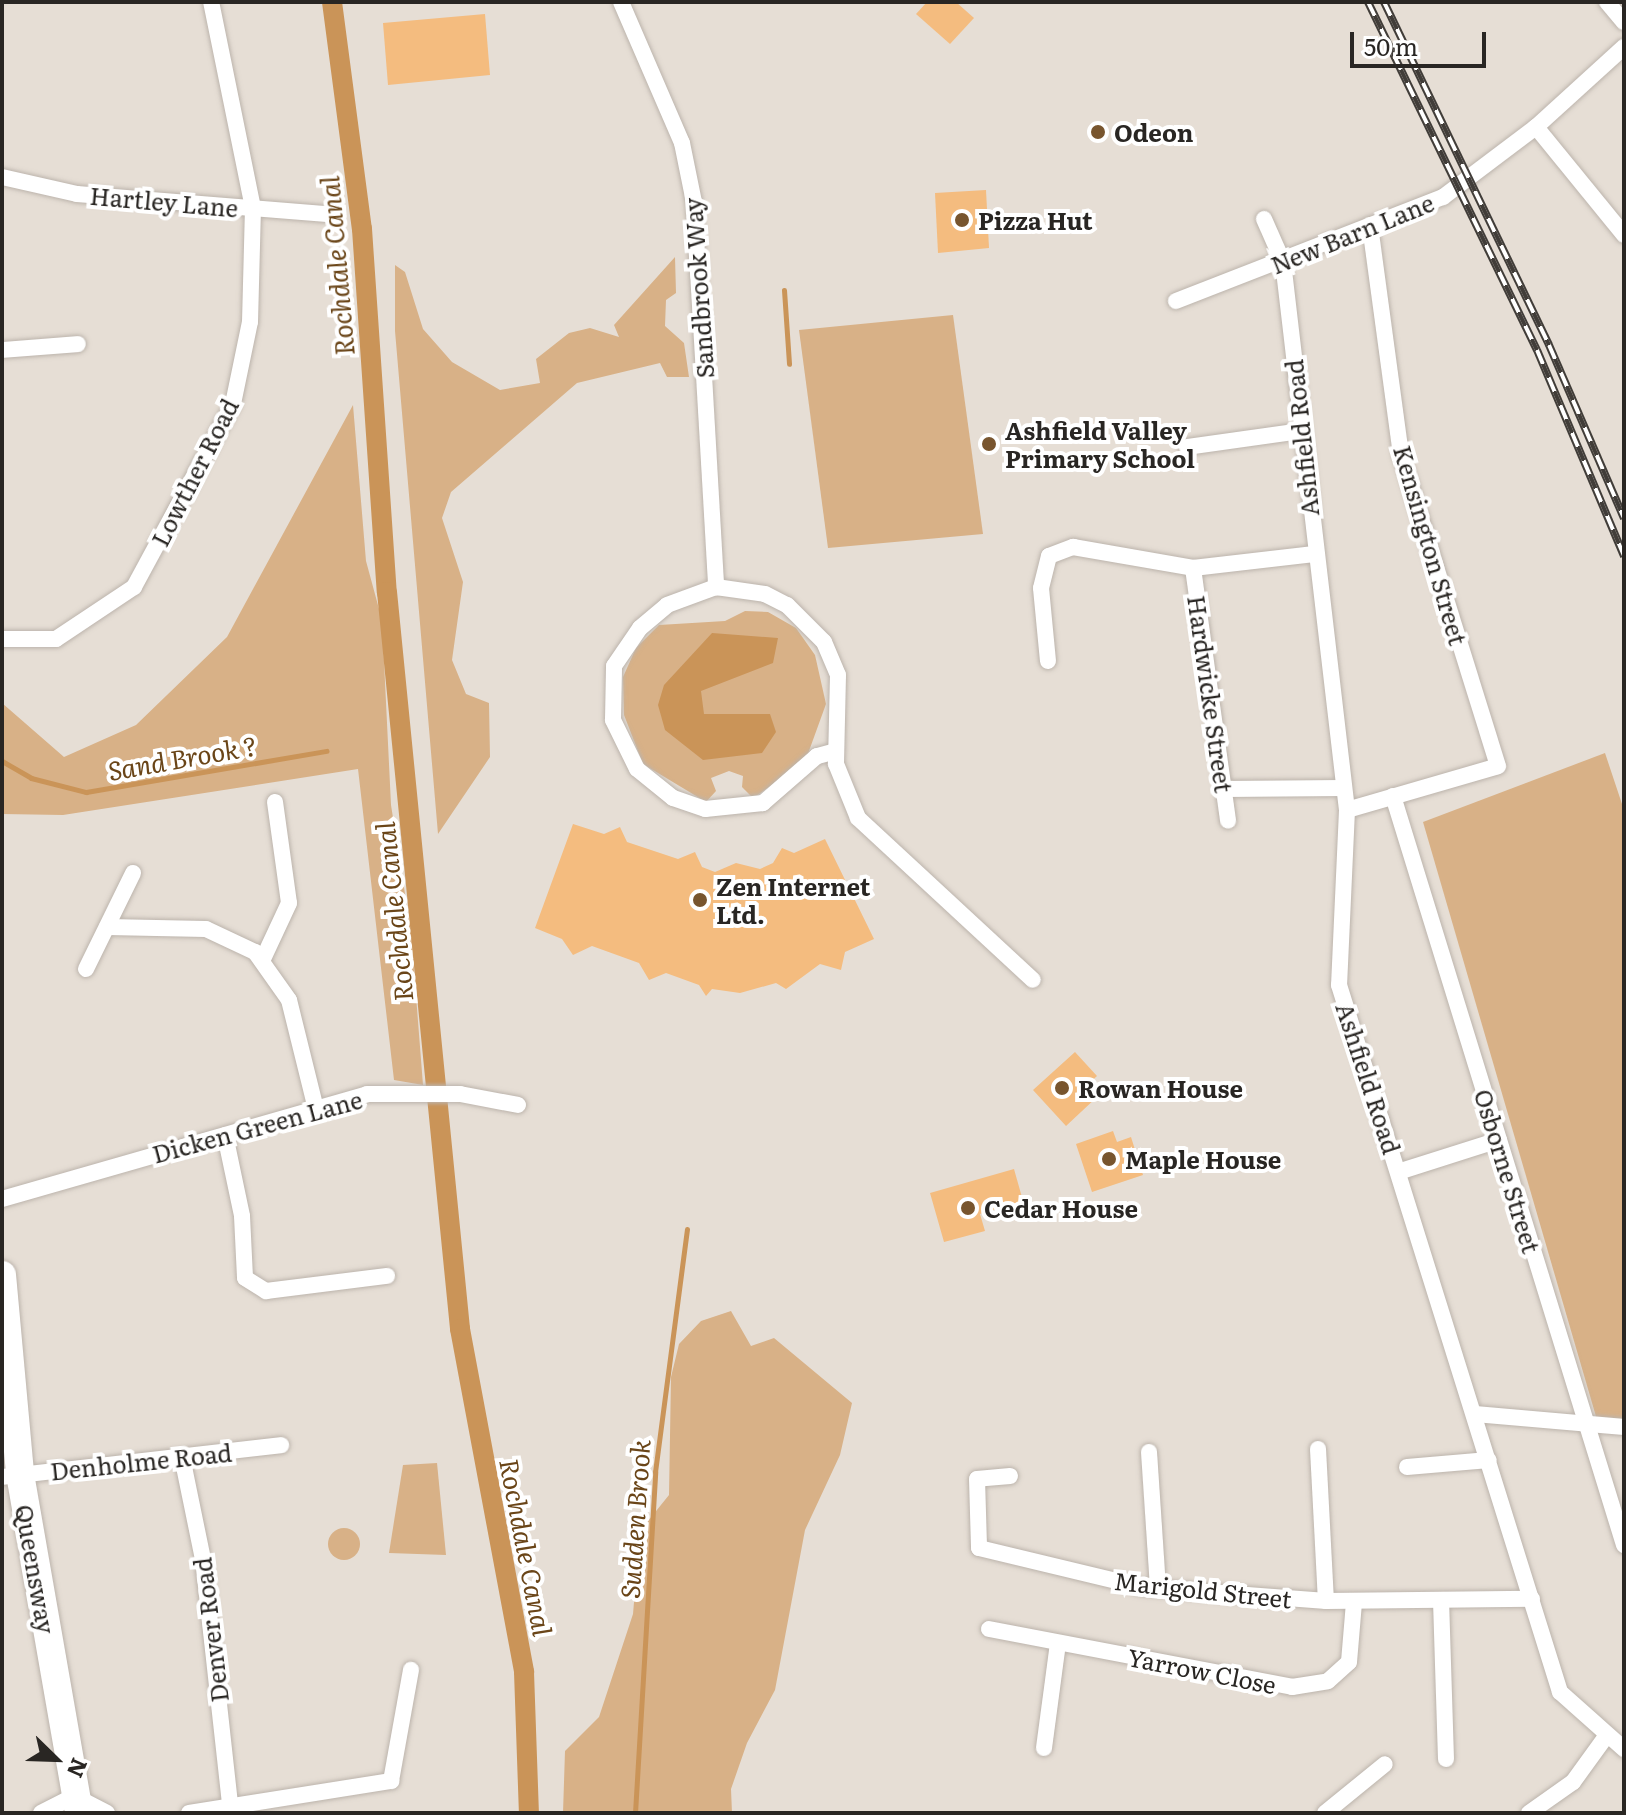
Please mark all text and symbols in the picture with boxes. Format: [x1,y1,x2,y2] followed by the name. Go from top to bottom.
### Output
[1354,16,1490,66] scale bar
[1364,28,1418,63] text: 50 m
[1114,118,1193,146] place label: Odeon
[1089,123,1107,141] marker: Odeon
[313,175,359,357] water label: Rochdale Canal
[89,180,239,222] street label: Hartley Lane
[1266,187,1438,279] street label: New Barn Lane
[677,197,719,379] street label: Sandbrook Way
[978,206,1093,234] place label: Pizza Hut
[953,211,971,229] marker: Pizza Hut
[1278,358,1324,518] street label: Ashfield Road
[144,393,244,551] street label: Lowther Road
[1005,416,1195,472] place label: Ashfield Valley Primary School
[980,435,998,453] marker: Ashfield Valley Primary School
[1389,442,1473,648] street label: Kensington Street
[1183,593,1239,795] street label: Hardwicke Street
[105,729,259,785] water label: Sand Brook ?
[368,821,418,1003] water label: Rochdale Canal
[716,872,870,928] place label: Zen Internet Ltd.
[691,891,709,909] marker: Zen Internet Ltd.
[1331,999,1407,1157] street label: Ashfield Road
[1078,1074,1243,1102] place label: Rowan House
[1053,1079,1071,1097] marker: Rowan House
[149,1084,365,1168] street label: Dicken Green Lane
[1469,1085,1547,1257] street label: Osborne Street
[1125,1145,1281,1173] place label: Maple House
[1100,1150,1118,1168] marker: Maple House
[984,1194,1138,1222] place label: Cedar House
[959,1199,977,1217] marker: Cedar House
[49,1437,233,1485] street label: Denholme Road
[613,1438,655,1600] water label: Sudden Brook
[495,1456,559,1638] water label: Rochdale Canal
[10,1502,62,1636] street label: Queensway
[187,1556,233,1704] street label: Denver Road
[1113,1565,1293,1613] street label: Marigold Street
[1125,1642,1279,1698] street label: Yarrow Close
[16,1719,96,1799] north arrow
[60,1754,97,1784] text: N

